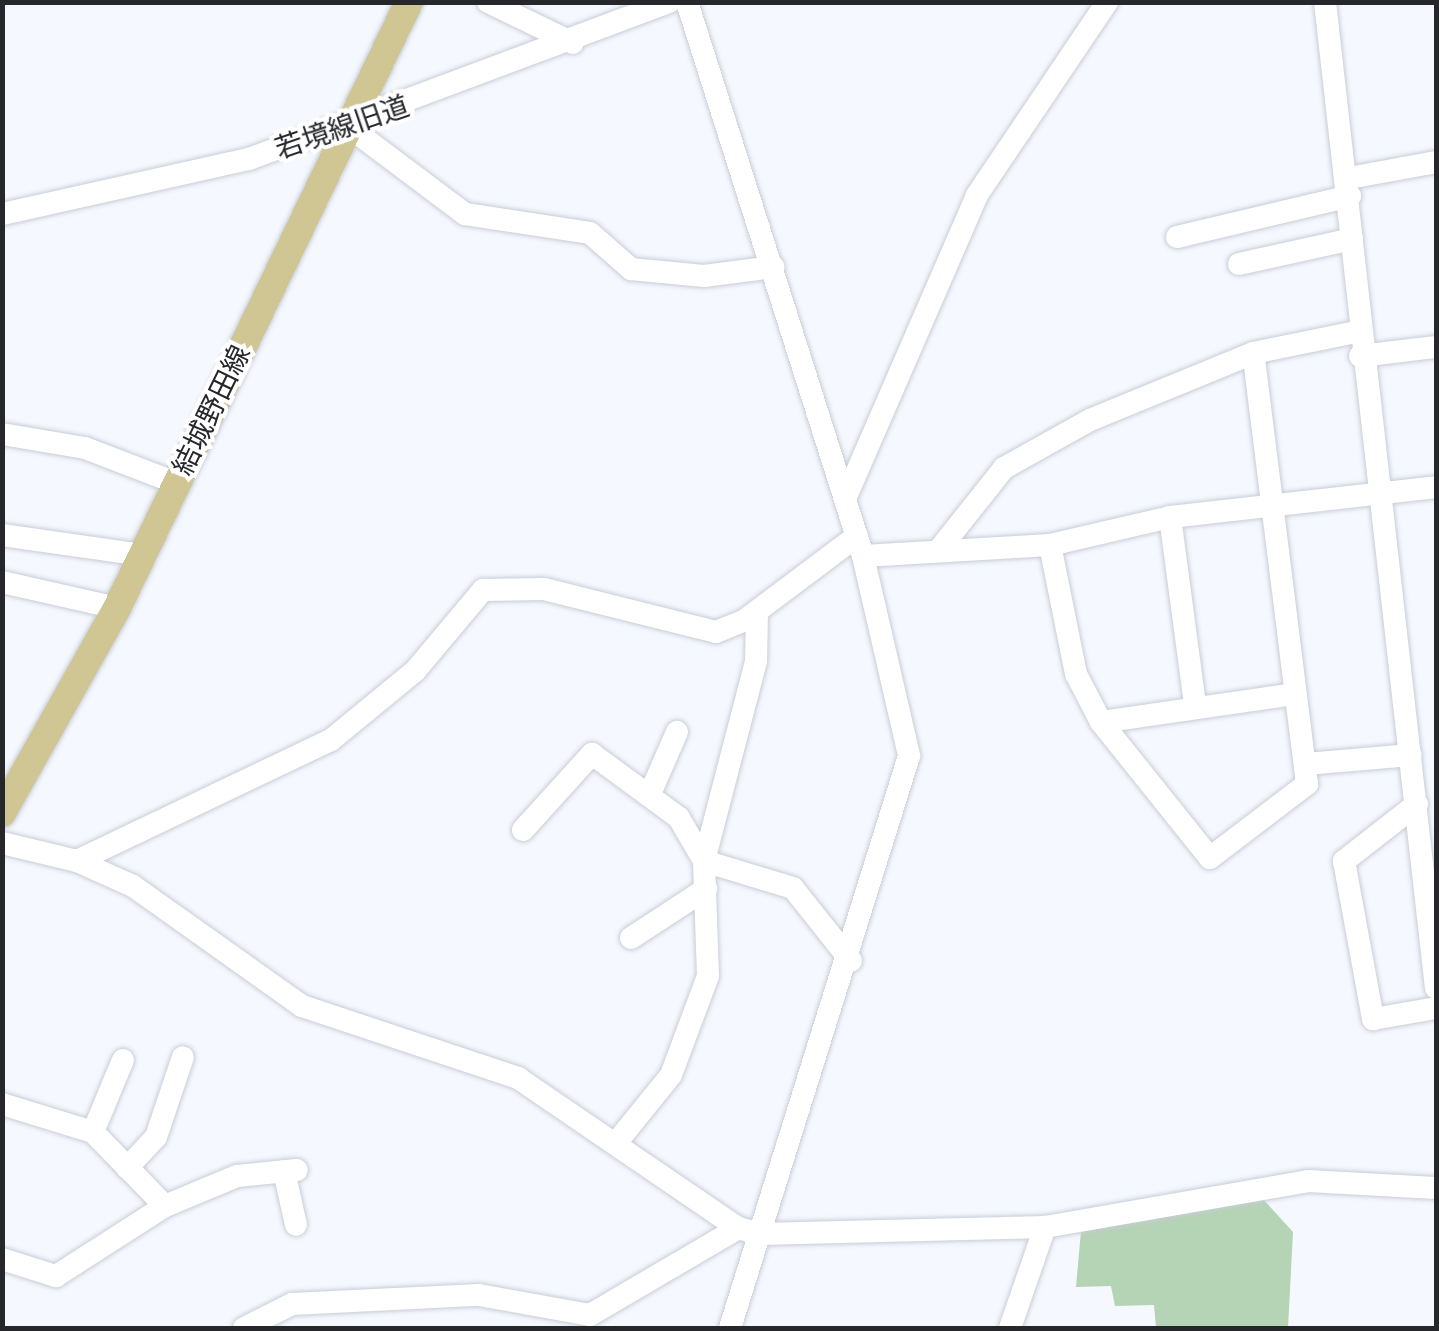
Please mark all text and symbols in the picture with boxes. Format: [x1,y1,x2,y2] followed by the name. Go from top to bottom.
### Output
[270,88,414,166] street label: 若境線旧道
[165,340,257,480] street label: 結城野田線

